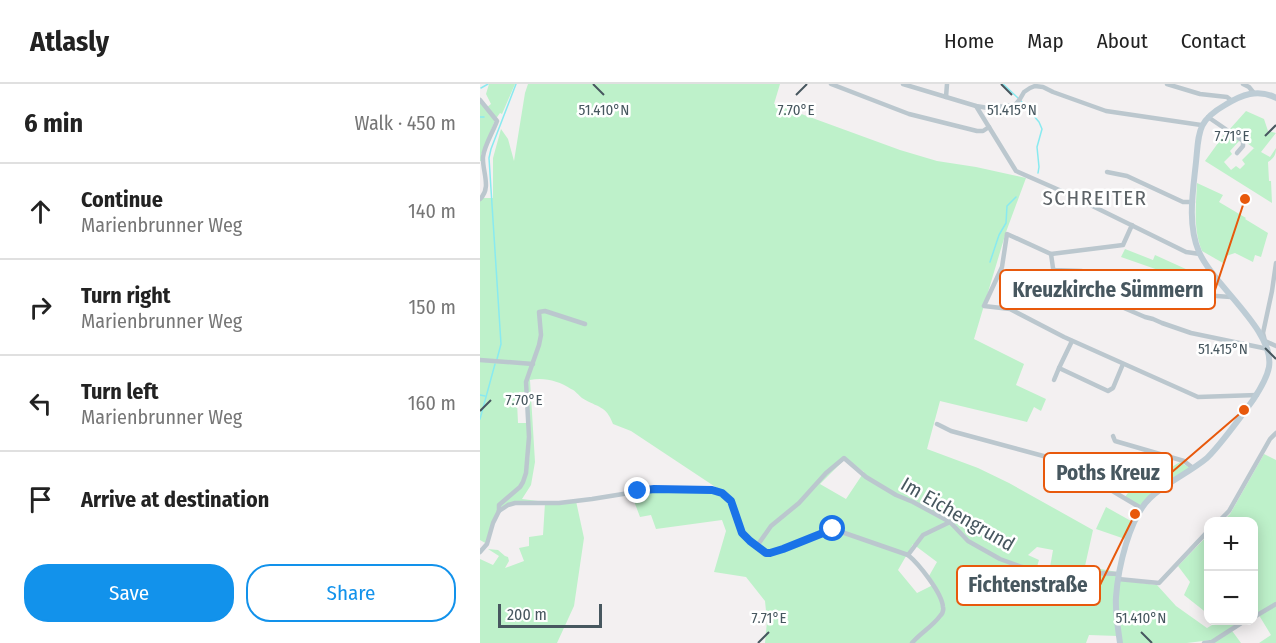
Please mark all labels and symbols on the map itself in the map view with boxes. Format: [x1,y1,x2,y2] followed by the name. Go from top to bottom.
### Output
[579,101,629,119] text: 51.410°N
[777,101,815,119] text: 7.70°E
[987,101,1037,119] text: 51.415°N
[1214,127,1250,145] text: 7.71°E
[1042,185,1148,211] district label: SCHREITER
[1000,270,1215,309] callout: Kreuzkirche Sümmern
[1012,277,1204,303] text: Kreuzkirche Sümmern
[1198,340,1248,358] text: 51.415°N
[505,391,543,409] text: 7.70°E
[1044,453,1172,492] callout: Poths Kreuz
[1056,460,1160,486] text: Poths Kreuz
[897,472,1019,556] street label: Im Eichengrund
[624,477,650,503] route end
[819,515,845,541] route start
[957,566,1100,605] callout: Fichtenstraße
[968,572,1088,598] text: Fichtenstraße
[498,601,602,628] scale bar
[751,609,787,627] text: 7.71°E
[1116,609,1166,627] text: 51.410°N

